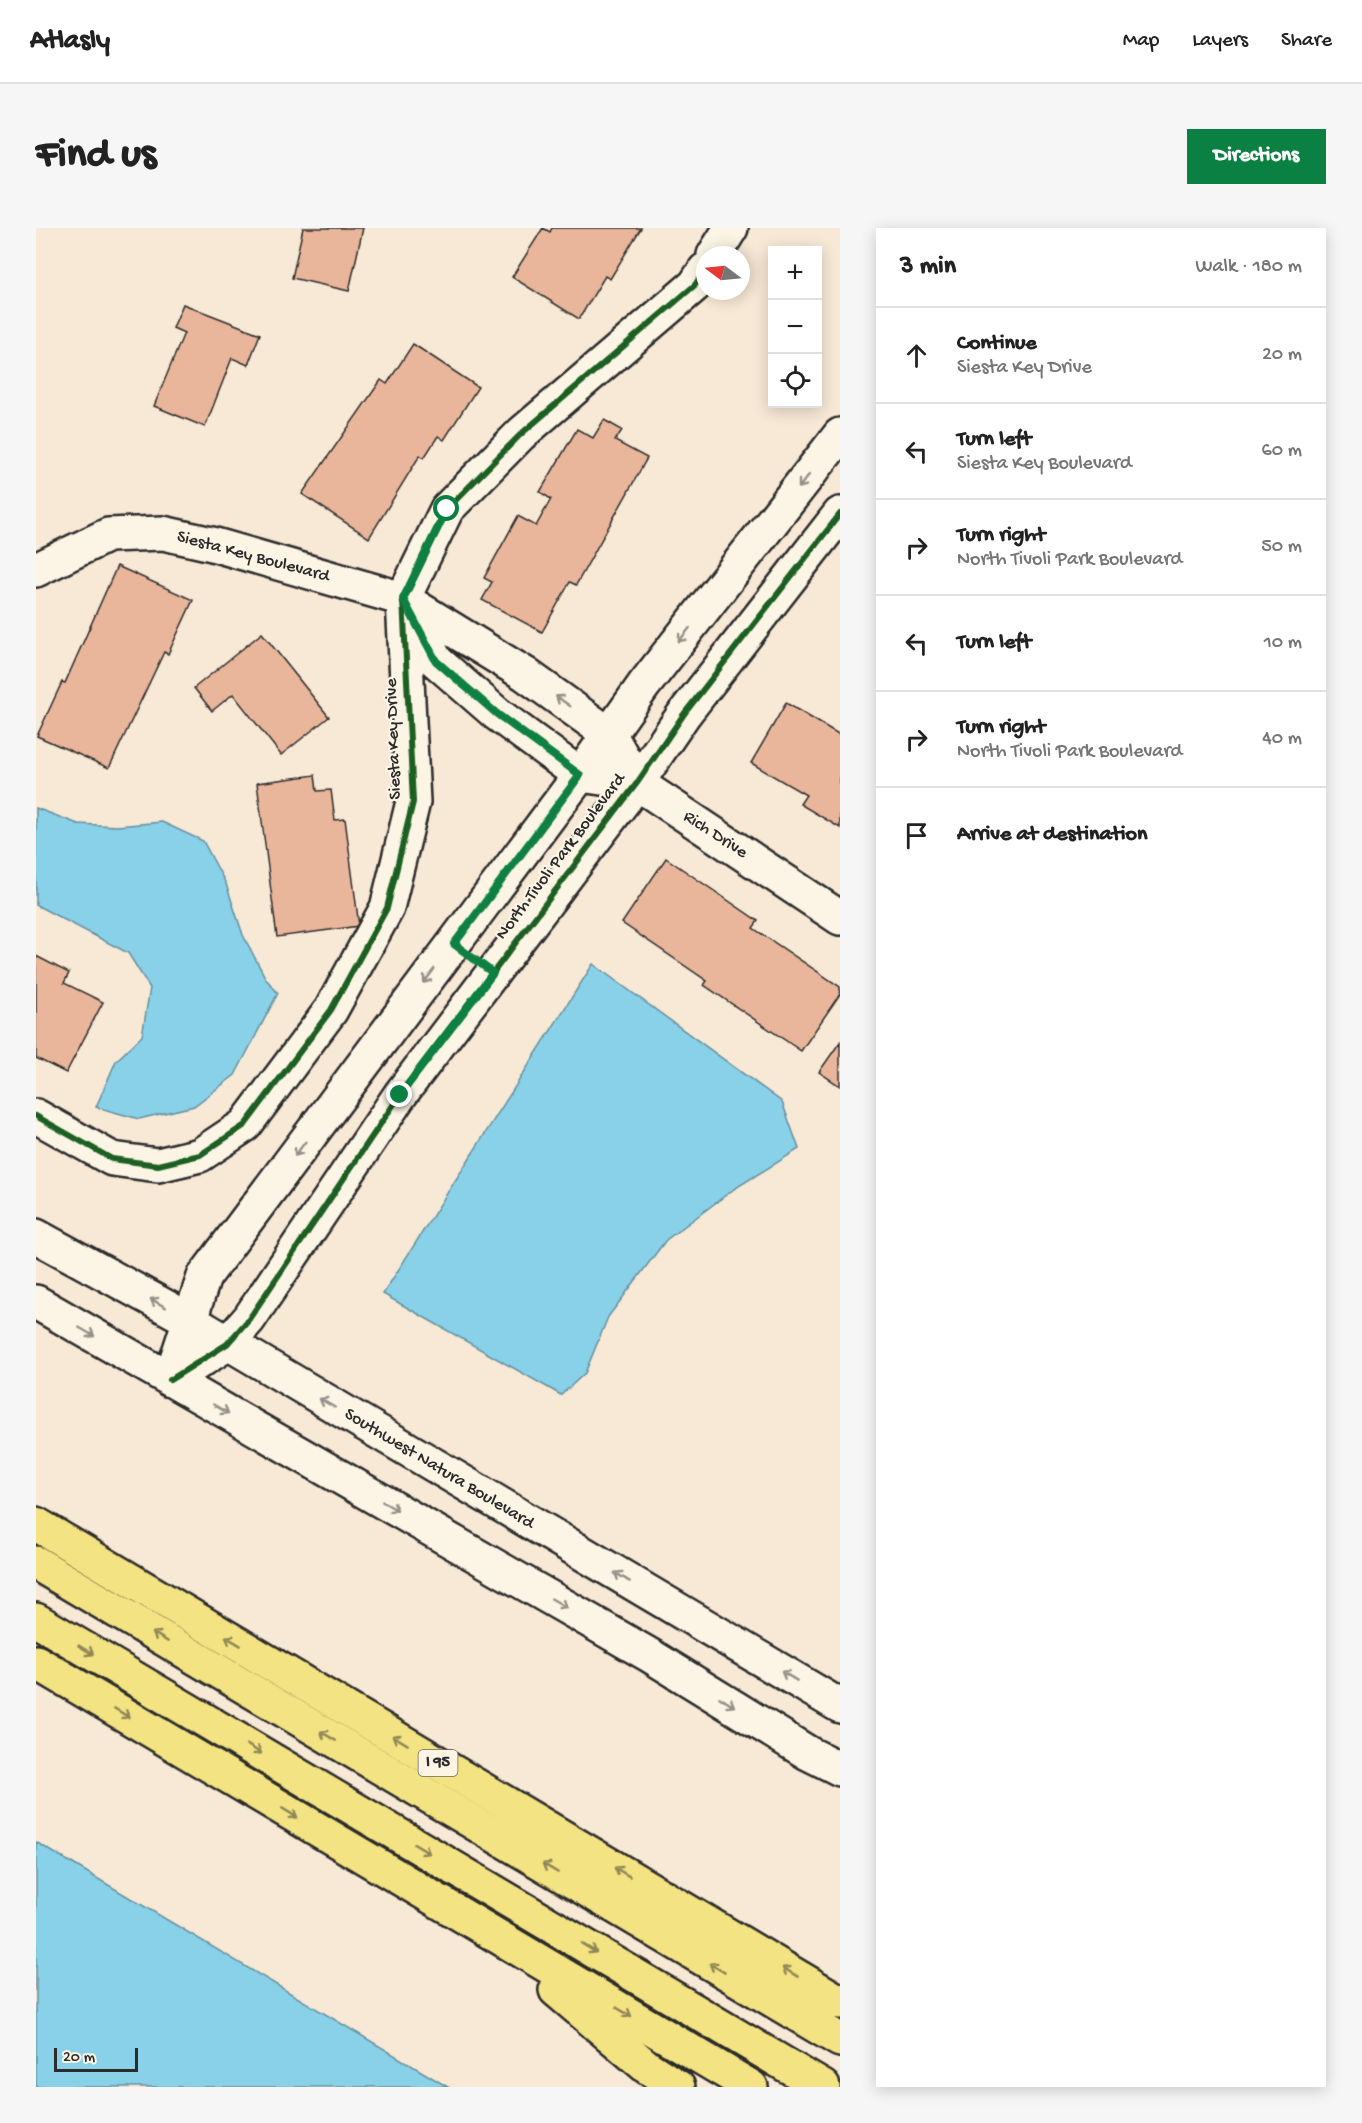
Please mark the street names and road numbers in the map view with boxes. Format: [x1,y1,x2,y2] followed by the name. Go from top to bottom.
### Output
[174,527,333,588] street label: Siesta Key Boulevard
[381,677,407,800] street label: Siesta Key Drive
[492,769,631,944] street label: North Tivoli Park Boulevard
[679,806,752,864] street label: Rich Drive
[340,1404,539,1535] street label: Southwest Natura Boulevard
[418,1750,458,1776] road number: I 95

